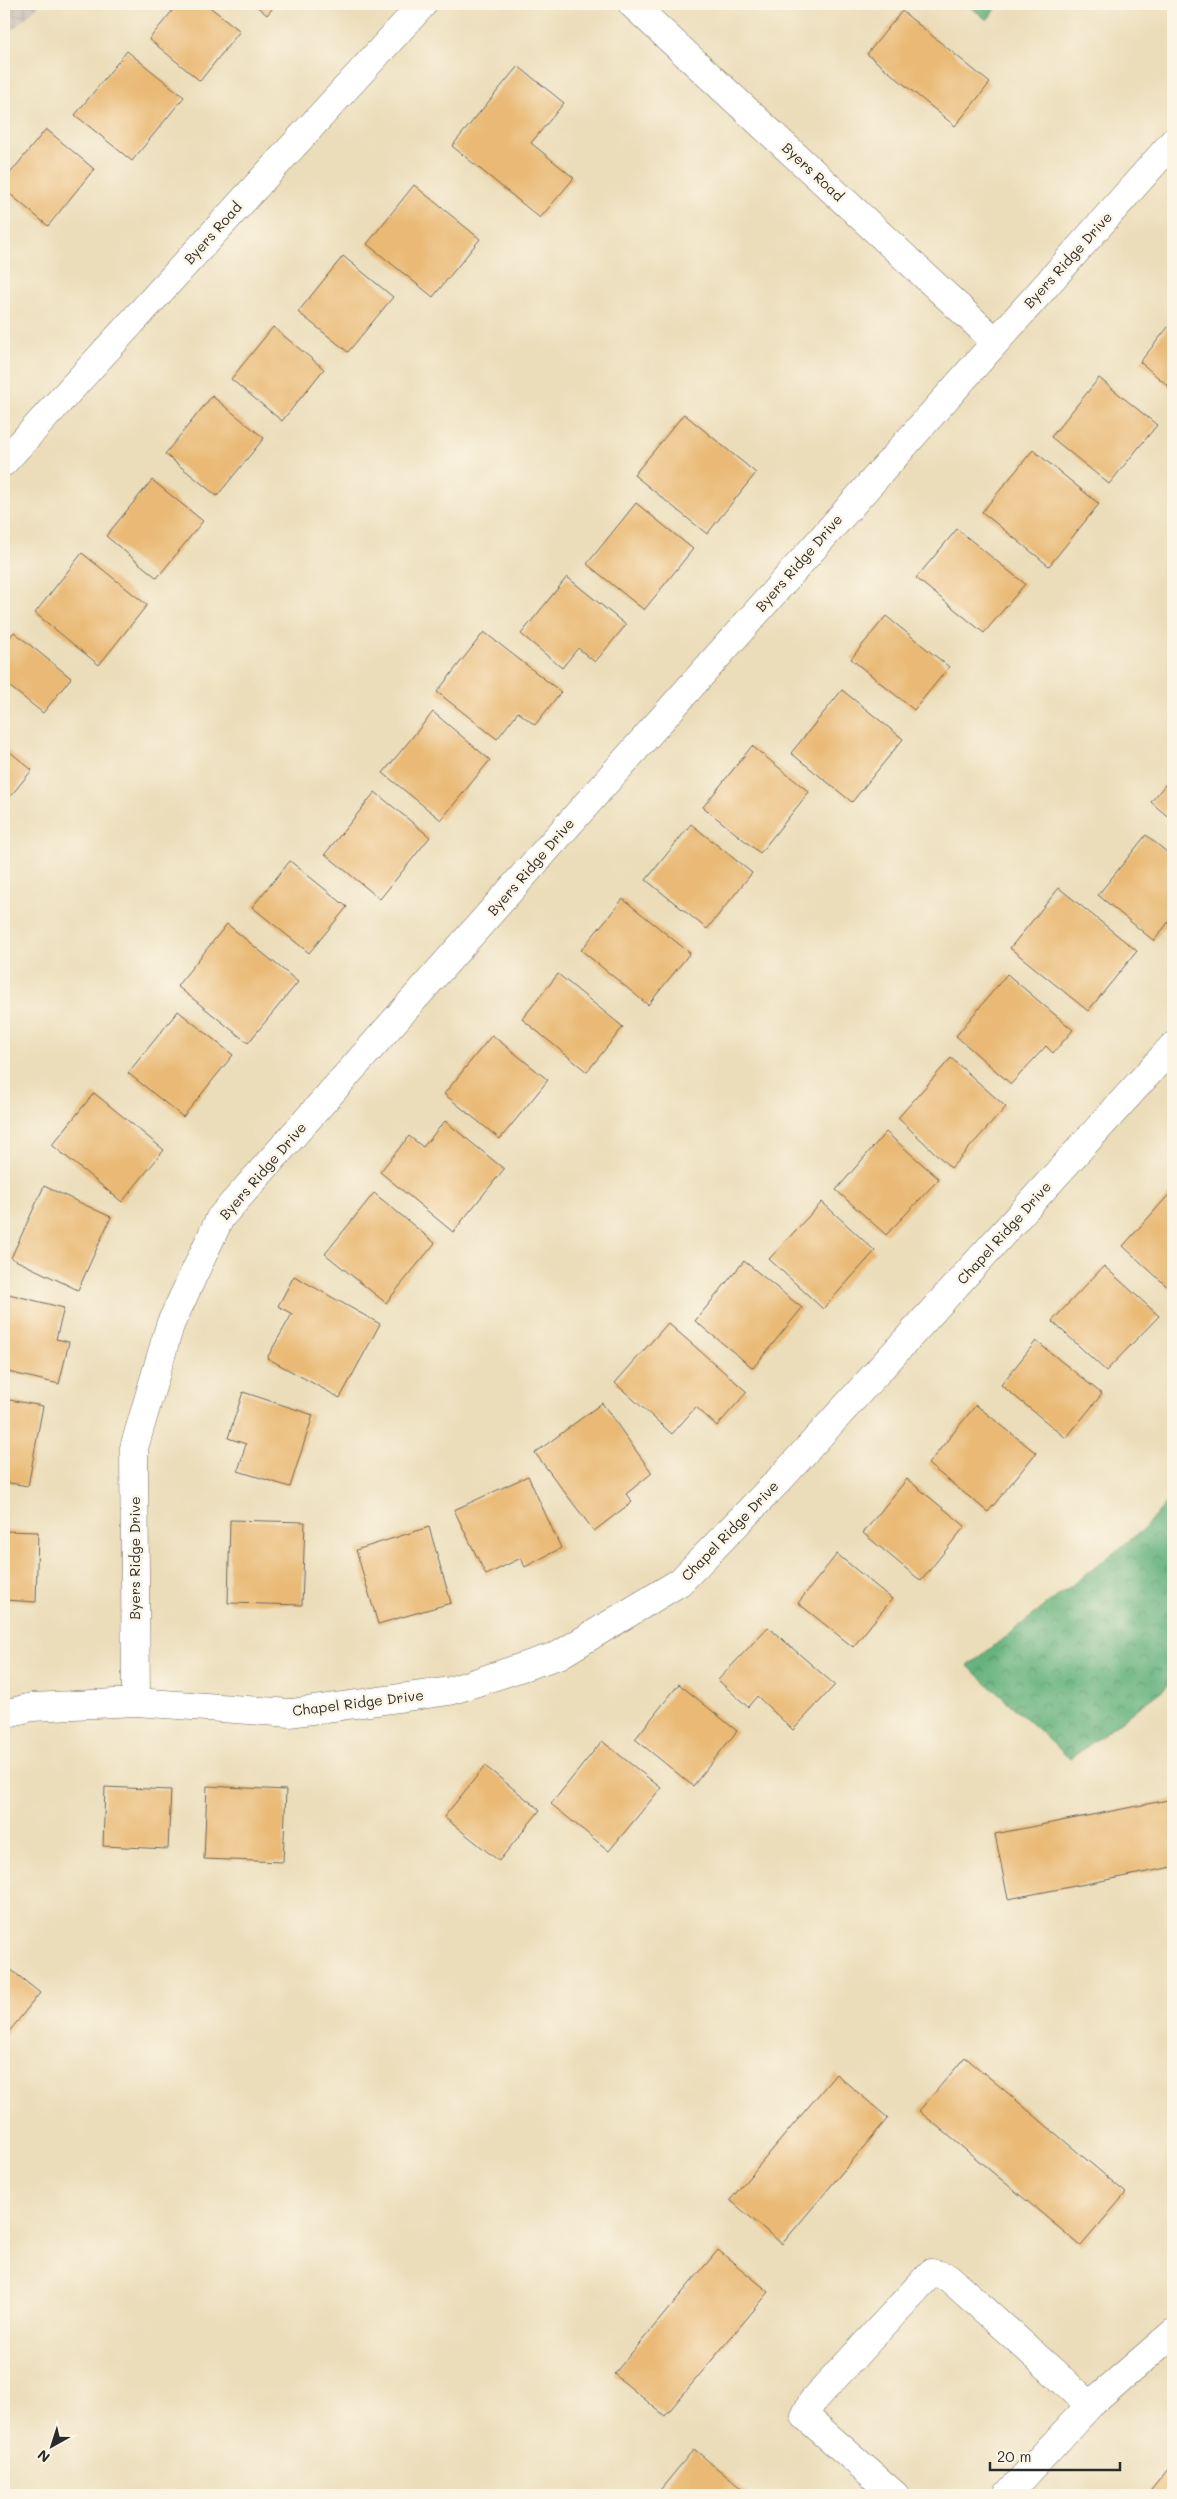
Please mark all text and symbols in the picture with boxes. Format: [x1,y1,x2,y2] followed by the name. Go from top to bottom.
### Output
[778,138,848,205] street label: Byers Road
[180,197,246,268] street label: Byers Road
[1019,207,1116,312] street label: Byers Ridge Drive
[751,510,846,615] street label: Byers Ridge Drive
[483,814,578,919] street label: Byers Ridge Drive
[215,1118,310,1223] street label: Byers Ridge Drive
[952,1177,1055,1288] street label: Chapel Ridge Drive
[677,1476,782,1585] street label: Chapel Ridge Drive
[125,1496,144,1620] street label: Byers Ridge Drive
[291,1685,425,1720] street label: Chapel Ridge Drive
[28,2422,78,2472] north arrow
[990,2439,1120,2471] scale bar
[33,2446,54,2467] text: N
[997,2446,1031,2466] text: 20 m

